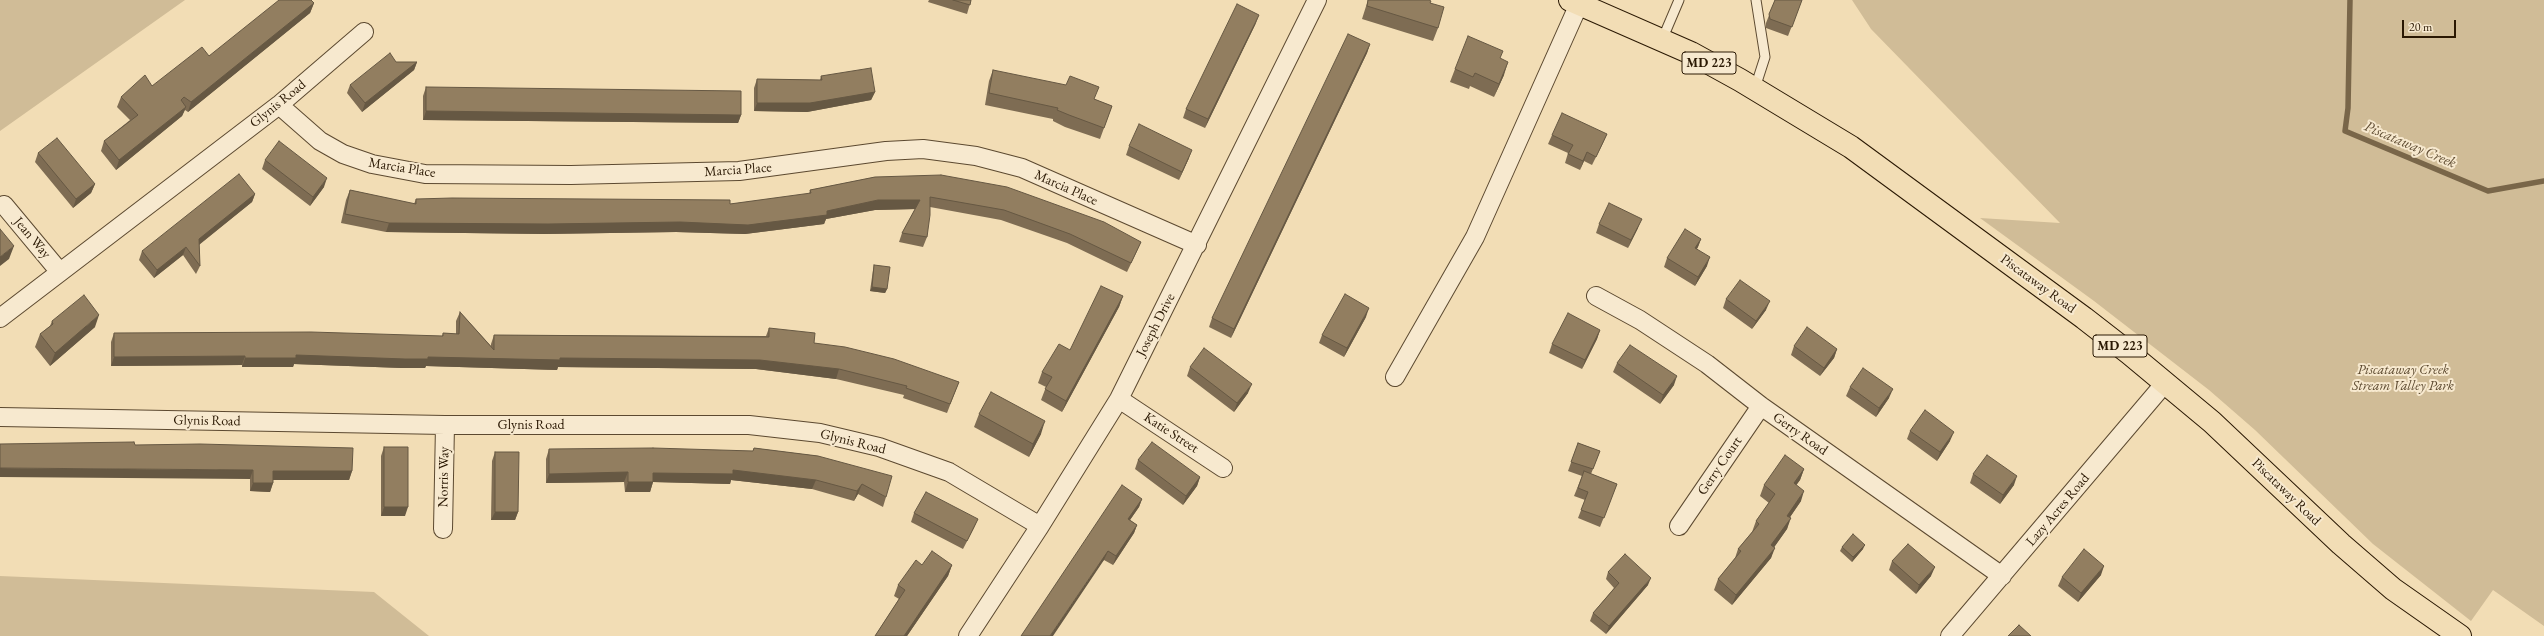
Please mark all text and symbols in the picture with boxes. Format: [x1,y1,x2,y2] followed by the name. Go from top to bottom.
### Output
[2404,12,2458,38] scale bar
[2409,19,2432,35] text: 20 m
[1682,52,1736,74] road number: MD 223
[247,76,309,132] street label: Glynis Road
[2361,118,2459,172] water label: Piscataway Creek
[367,154,437,182] street label: Marcia Place
[704,159,772,181] street label: Marcia Place
[1032,167,1100,209] street label: Marcia Place
[10,214,54,262] street label: Jean Way
[1997,251,2079,317] street label: Piscataway Road
[1133,291,1179,359] street label: Joseph Drive
[2093,335,2147,357] road number: MD 223
[2352,362,2454,394] park label: Piscataway Creek Stream Valley Park
[1140,409,1202,457] street label: Katie Street
[1769,409,1831,459] street label: Gerry Road
[173,412,241,430] street label: Glynis Road
[497,417,565,433] street label: Glynis Road
[818,426,888,458] street label: Glynis Road
[1694,433,1746,499] street label: Gerry Court
[435,446,453,508] street label: Norris Way
[2248,455,2324,529] street label: Piscataway Road
[2023,470,2093,550] street label: Lazy Acres Road

